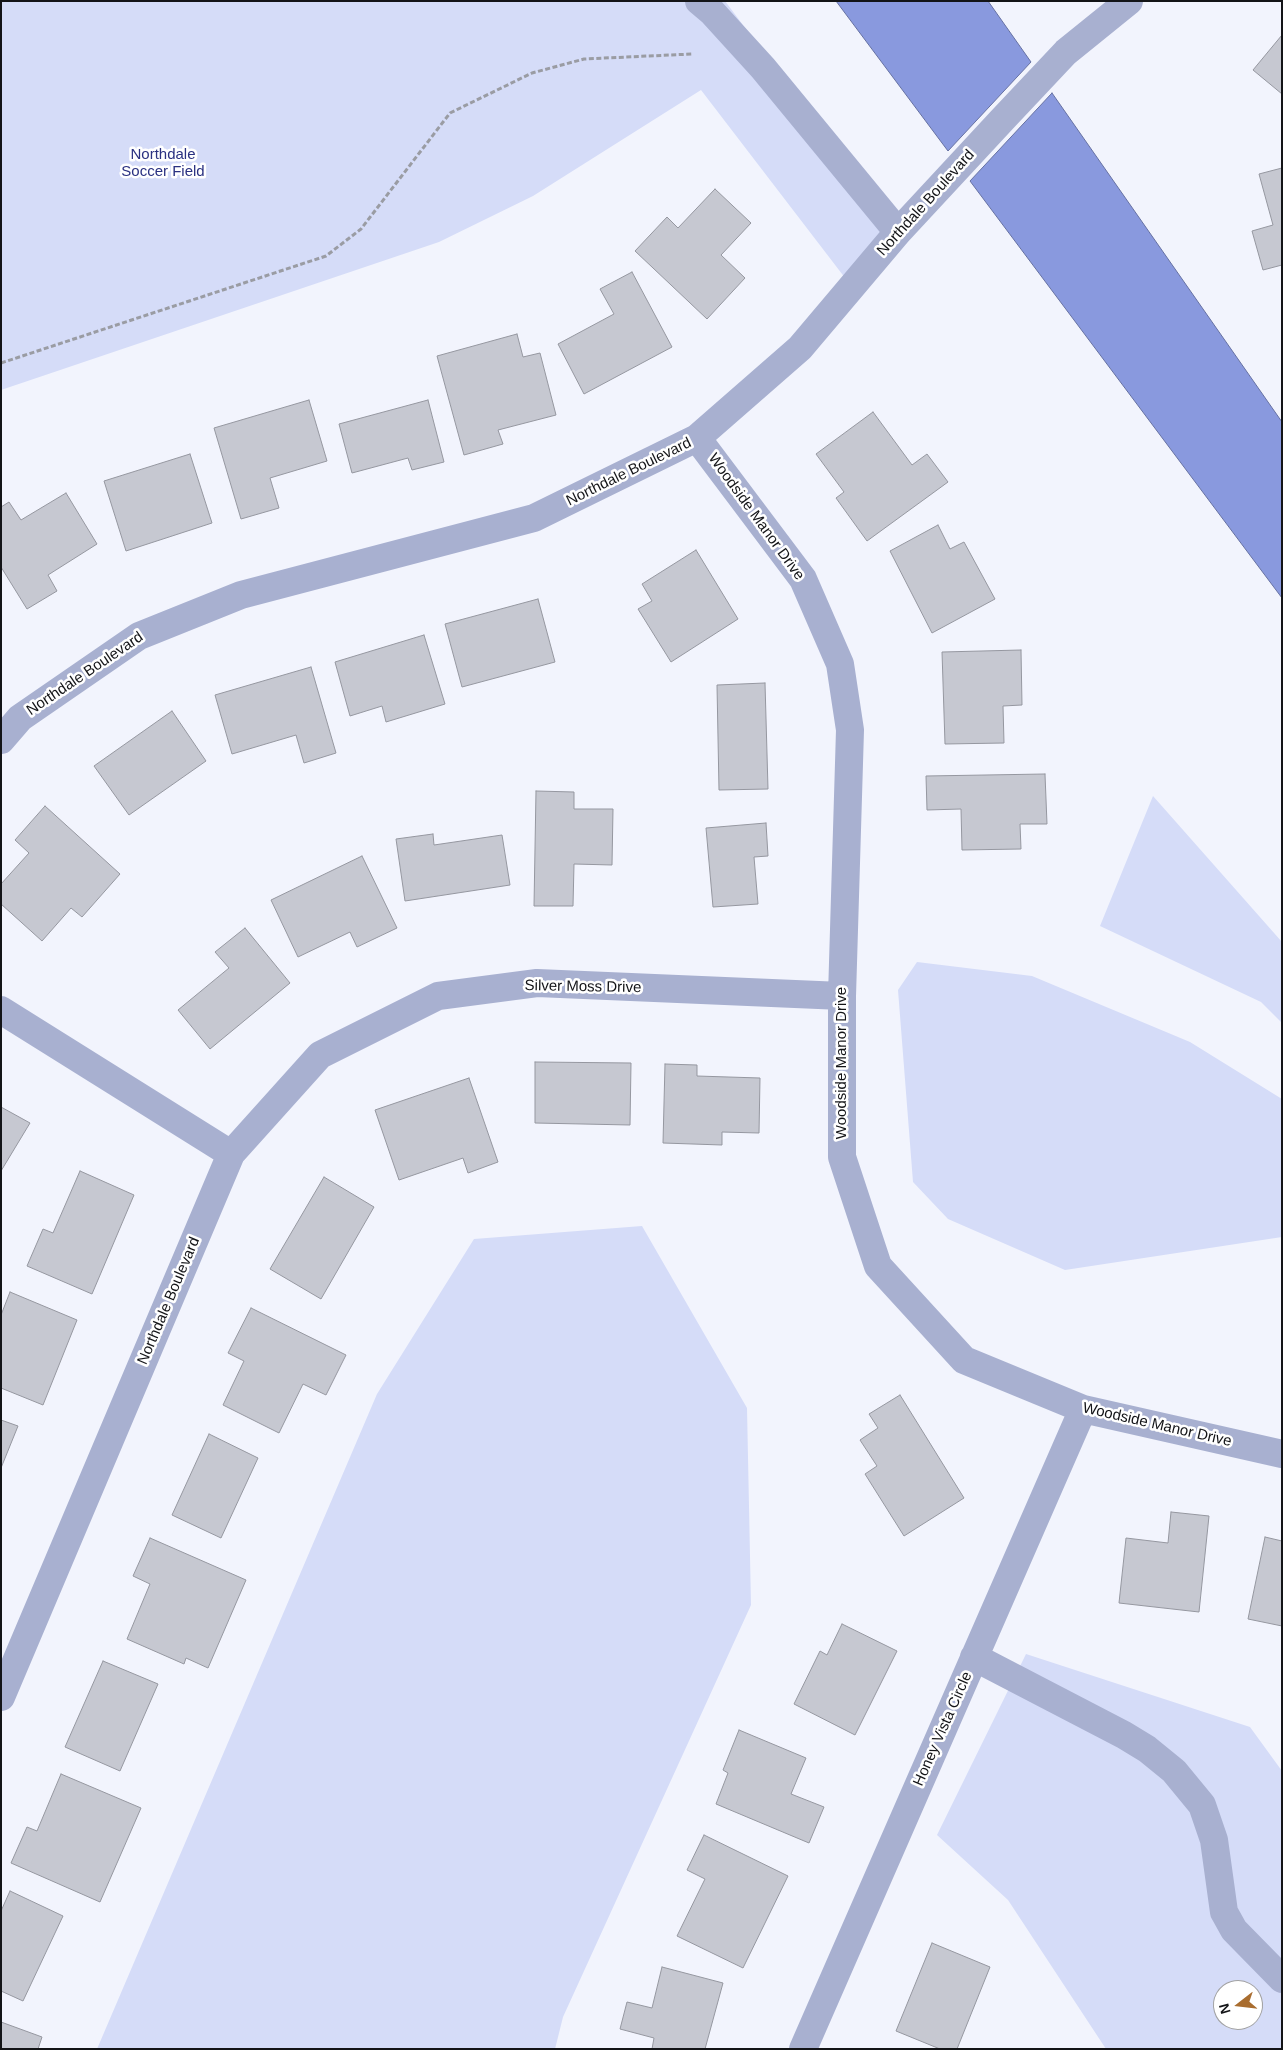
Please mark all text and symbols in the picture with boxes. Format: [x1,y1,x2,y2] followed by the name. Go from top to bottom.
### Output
[121,146,205,181] park label: Northdale Soccer Field
[874,146,978,260] street label: Northdale Boulevard
[564,434,694,510] street label: Northdale Boulevard
[704,450,808,584] street label: Woodside Manor Drive
[23,628,147,720] street label: Northdale Boulevard
[525,977,641,997] street label: Silver Moss Drive
[833,987,851,1139] street label: Woodside Manor Drive
[134,1235,204,1367] street label: Northdale Boulevard
[1081,1399,1233,1451] street label: Woodside Manor Drive
[910,1669,976,1789] street label: Honey Vista Circle
[1213,1980,1263,2030] north arrow
[1215,2002,1234,2016] text: N

